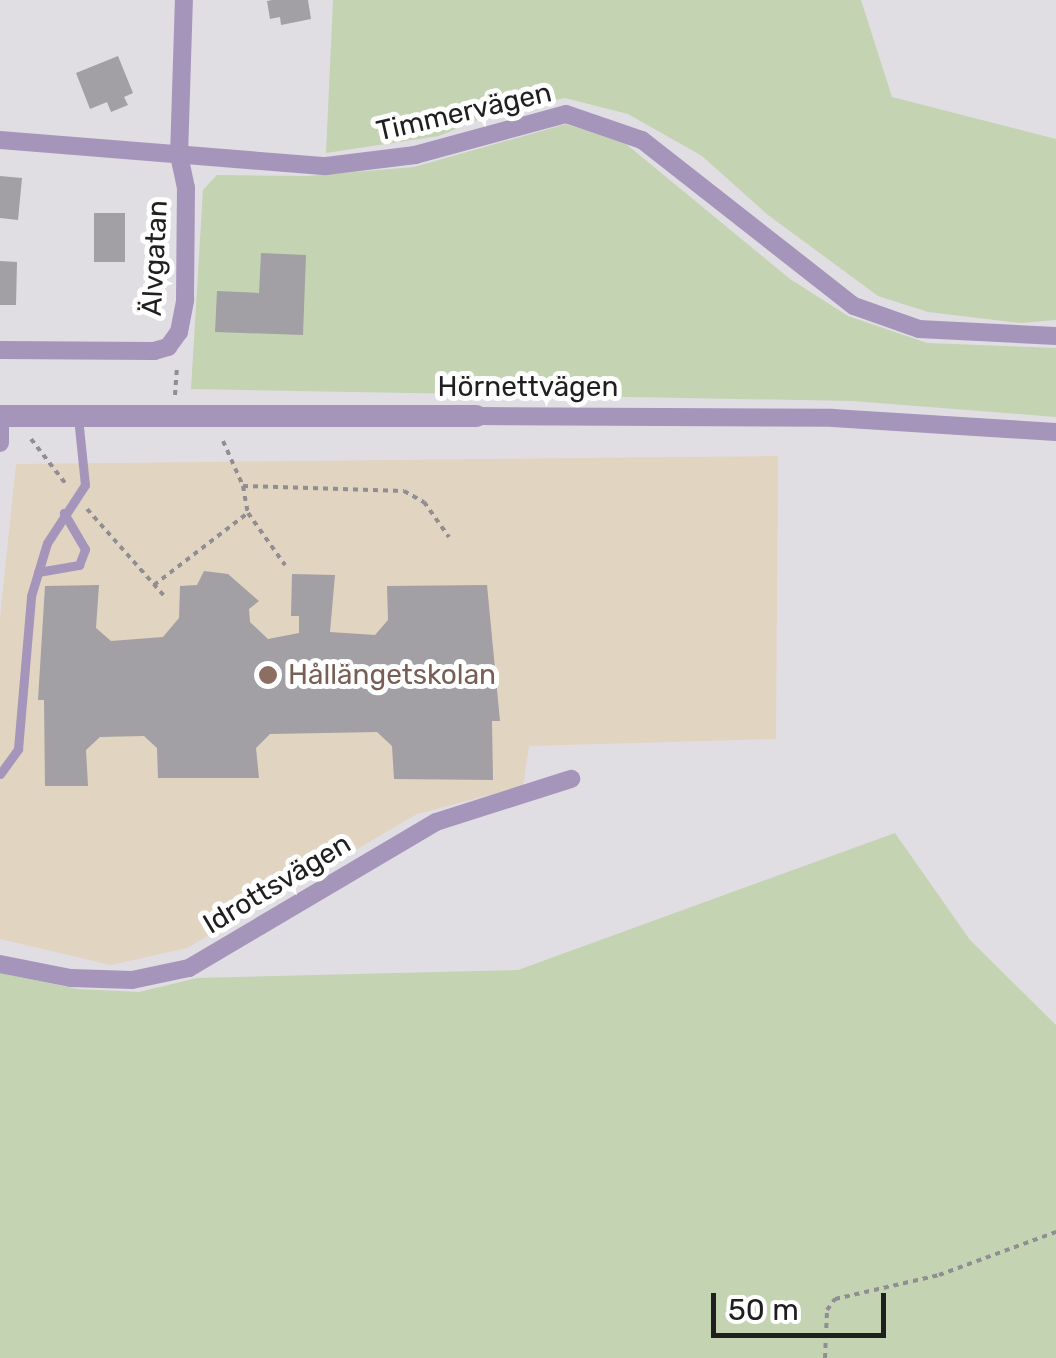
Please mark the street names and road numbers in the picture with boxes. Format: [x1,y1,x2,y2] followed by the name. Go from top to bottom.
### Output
[373,76,555,148] street label: Timmervägen
[135,199,175,317] street label: Älvgatan
[438,370,618,404] street label: Hörnettvägen
[197,827,357,941] street label: Idrottsvägen

